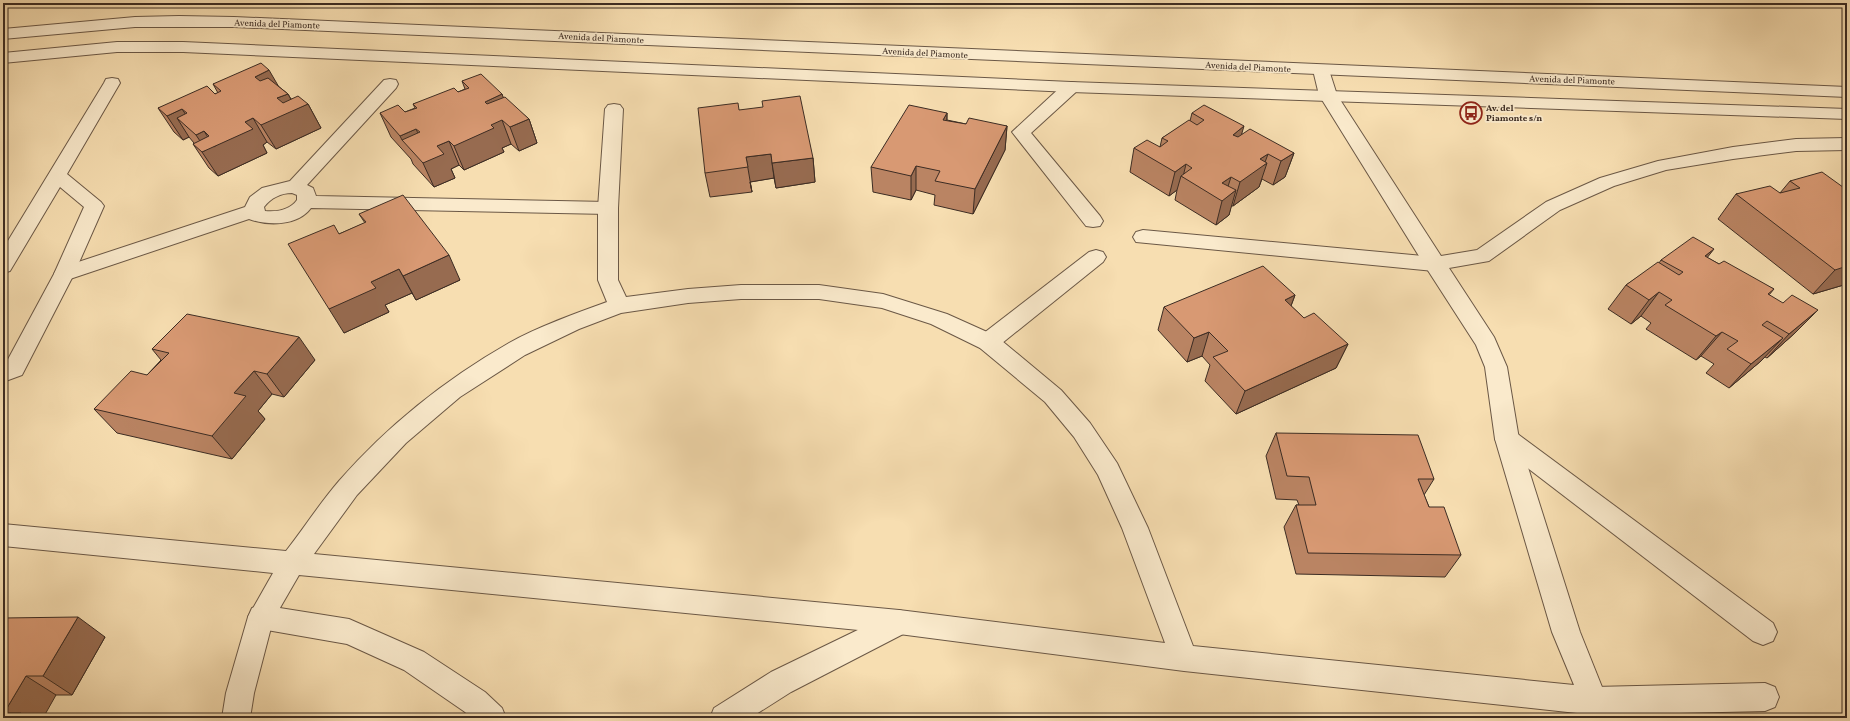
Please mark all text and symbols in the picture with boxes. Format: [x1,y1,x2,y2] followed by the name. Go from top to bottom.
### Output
[234,17,320,32] street label: Avenida del Piamonte
[558,30,644,47] street label: Avenida del Piamonte
[882,45,968,62] street label: Avenida del Piamonte
[1205,59,1291,76] street label: Avenida del Piamonte
[1529,73,1615,88] street label: Avenida del Piamonte
[1458,100,1484,126] bus stop icon: Av. del Piamonte s/n
[1486,102,1542,125] place label: Av. del Piamonte s/n

